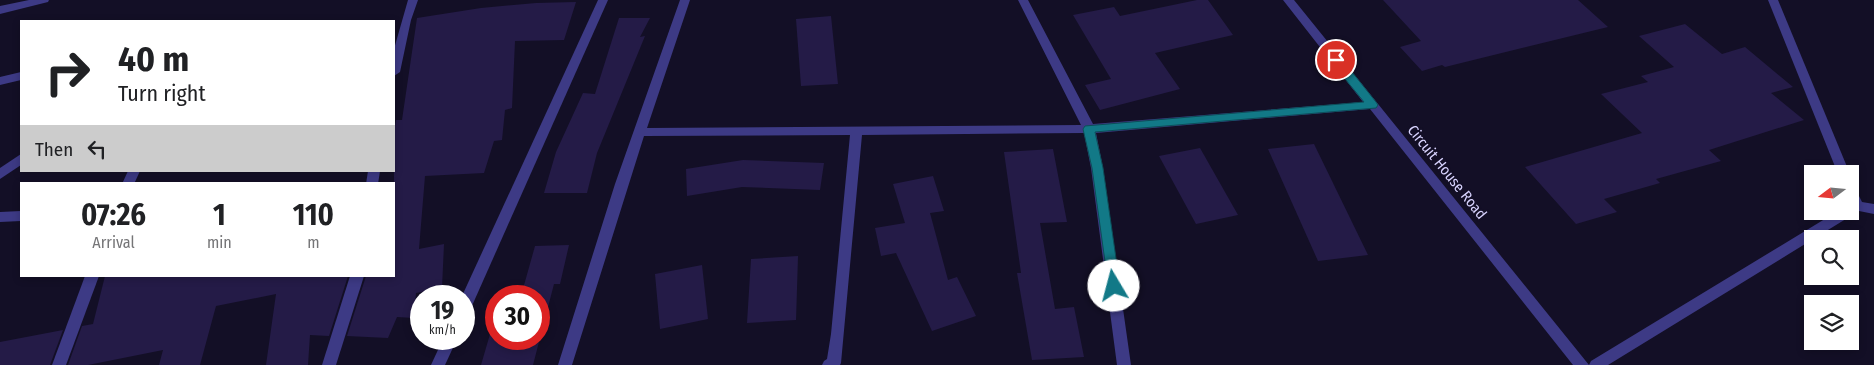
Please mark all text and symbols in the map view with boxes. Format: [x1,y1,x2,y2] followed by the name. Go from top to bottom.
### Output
[118,38,189,80] text: 40 m
[1315,39,1357,81] pin
[35,40,100,105] icon: right
[1322,46,1350,74] icon: arrive
[118,80,206,107] text: Turn right
[1404,121,1490,223] street label: Circuit House Road
[83,135,111,163] icon: left
[35,138,73,161] text: Then
[1804,165,1859,220] north arrow
[1804,165,1859,350] map controls
[81,197,146,233] text: 07:26
[213,197,226,233] text: 1
[293,197,334,233] text: 110
[1804,230,1859,285] button: search
[92,233,135,252] text: Arrival
[207,233,232,252] text: min
[307,233,320,252] text: m
[1087,259,1139,311] position arrow
[485,285,550,350] speed limit sign: 30
[1804,295,1859,350] button: layers
[431,296,454,326] text: 19
[429,323,456,337] text: km/h

